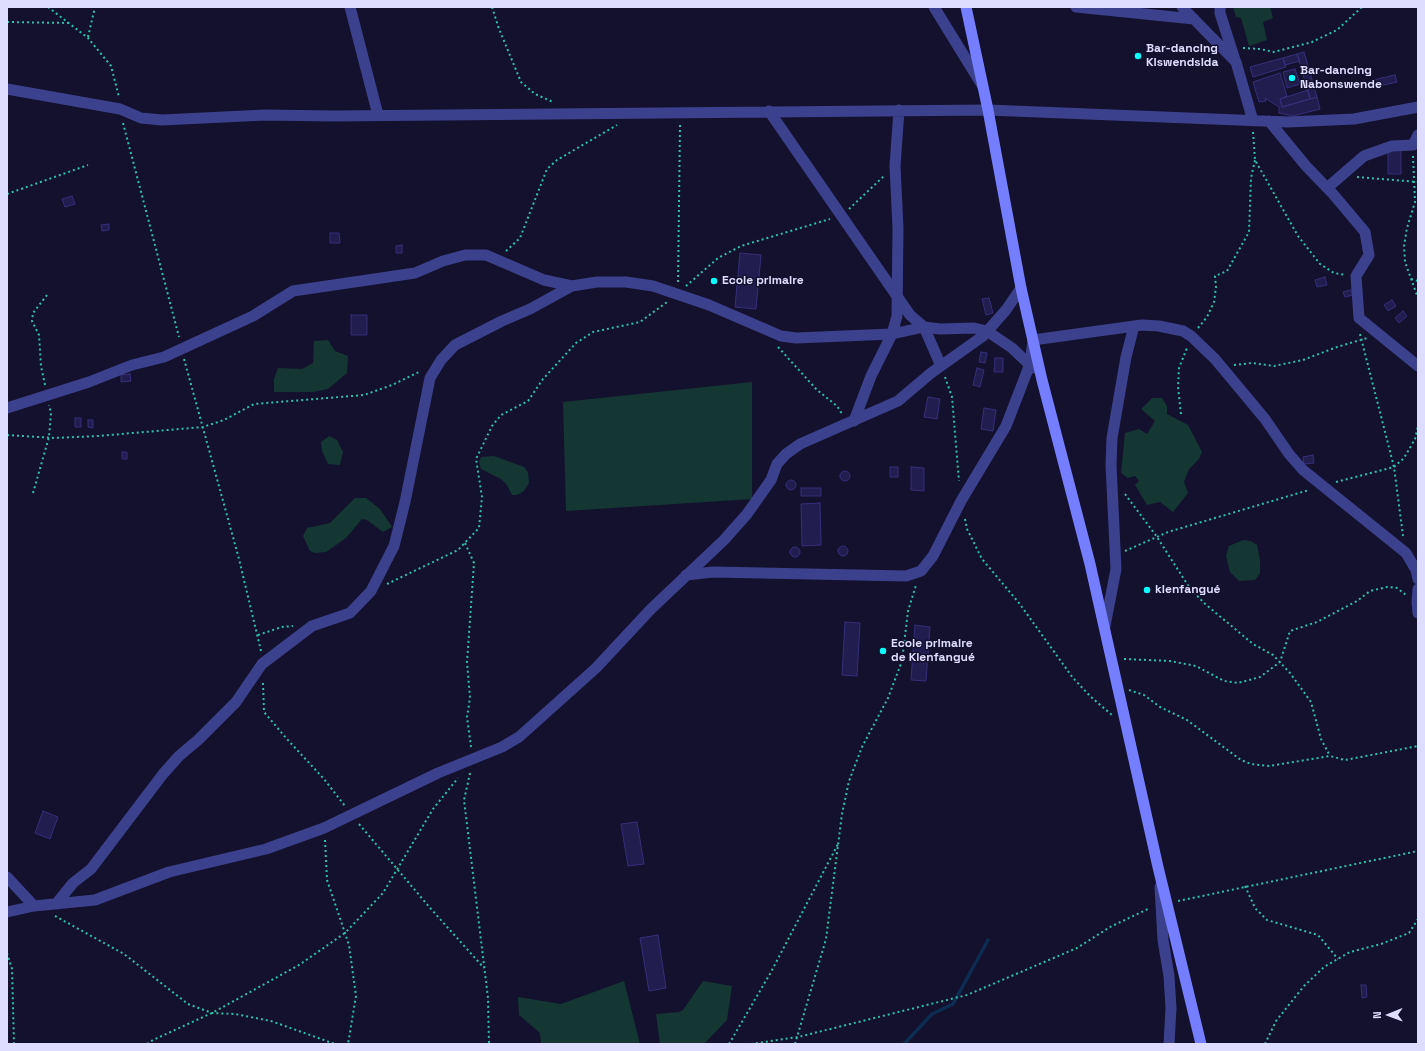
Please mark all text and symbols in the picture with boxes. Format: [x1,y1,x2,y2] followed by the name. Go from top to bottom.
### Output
[1146,42,1218,70] place label: Bar-dancing Kiswendsida
[1133,51,1143,61] marker: Bar-dancing Kiswendsida
[1300,64,1382,92] place label: Bar-dancing Nabonswende
[1287,73,1297,83] marker: Bar-dancing Nabonswende
[722,274,804,288] place label: Ecole primaire
[709,276,719,286] marker: Ecole primaire
[1155,583,1221,597] place label: kienfangué
[1142,585,1152,595] marker: kienfangué
[891,637,975,665] place label: Ecole primaire de Kienfangué
[878,646,888,656] marker: Ecole primaire de Kienfangué
[1369,995,1409,1035] north arrow
[1370,1011,1384,1019] text: N

